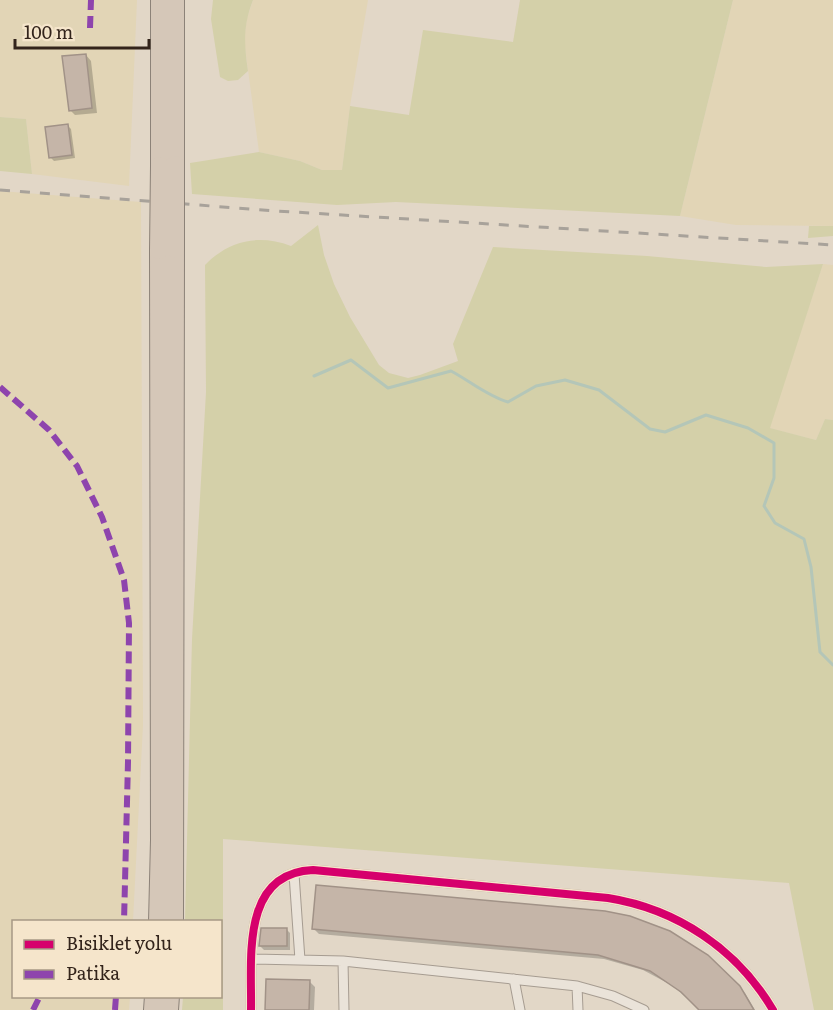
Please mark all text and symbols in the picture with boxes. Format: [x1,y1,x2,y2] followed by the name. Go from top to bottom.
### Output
[15,12,148,50] scale bar
[24,18,73,45] text: 100 m
[12,920,222,998] legend
[66,929,172,956] text: Bisiklet yolu
[66,959,120,986] text: Patika

